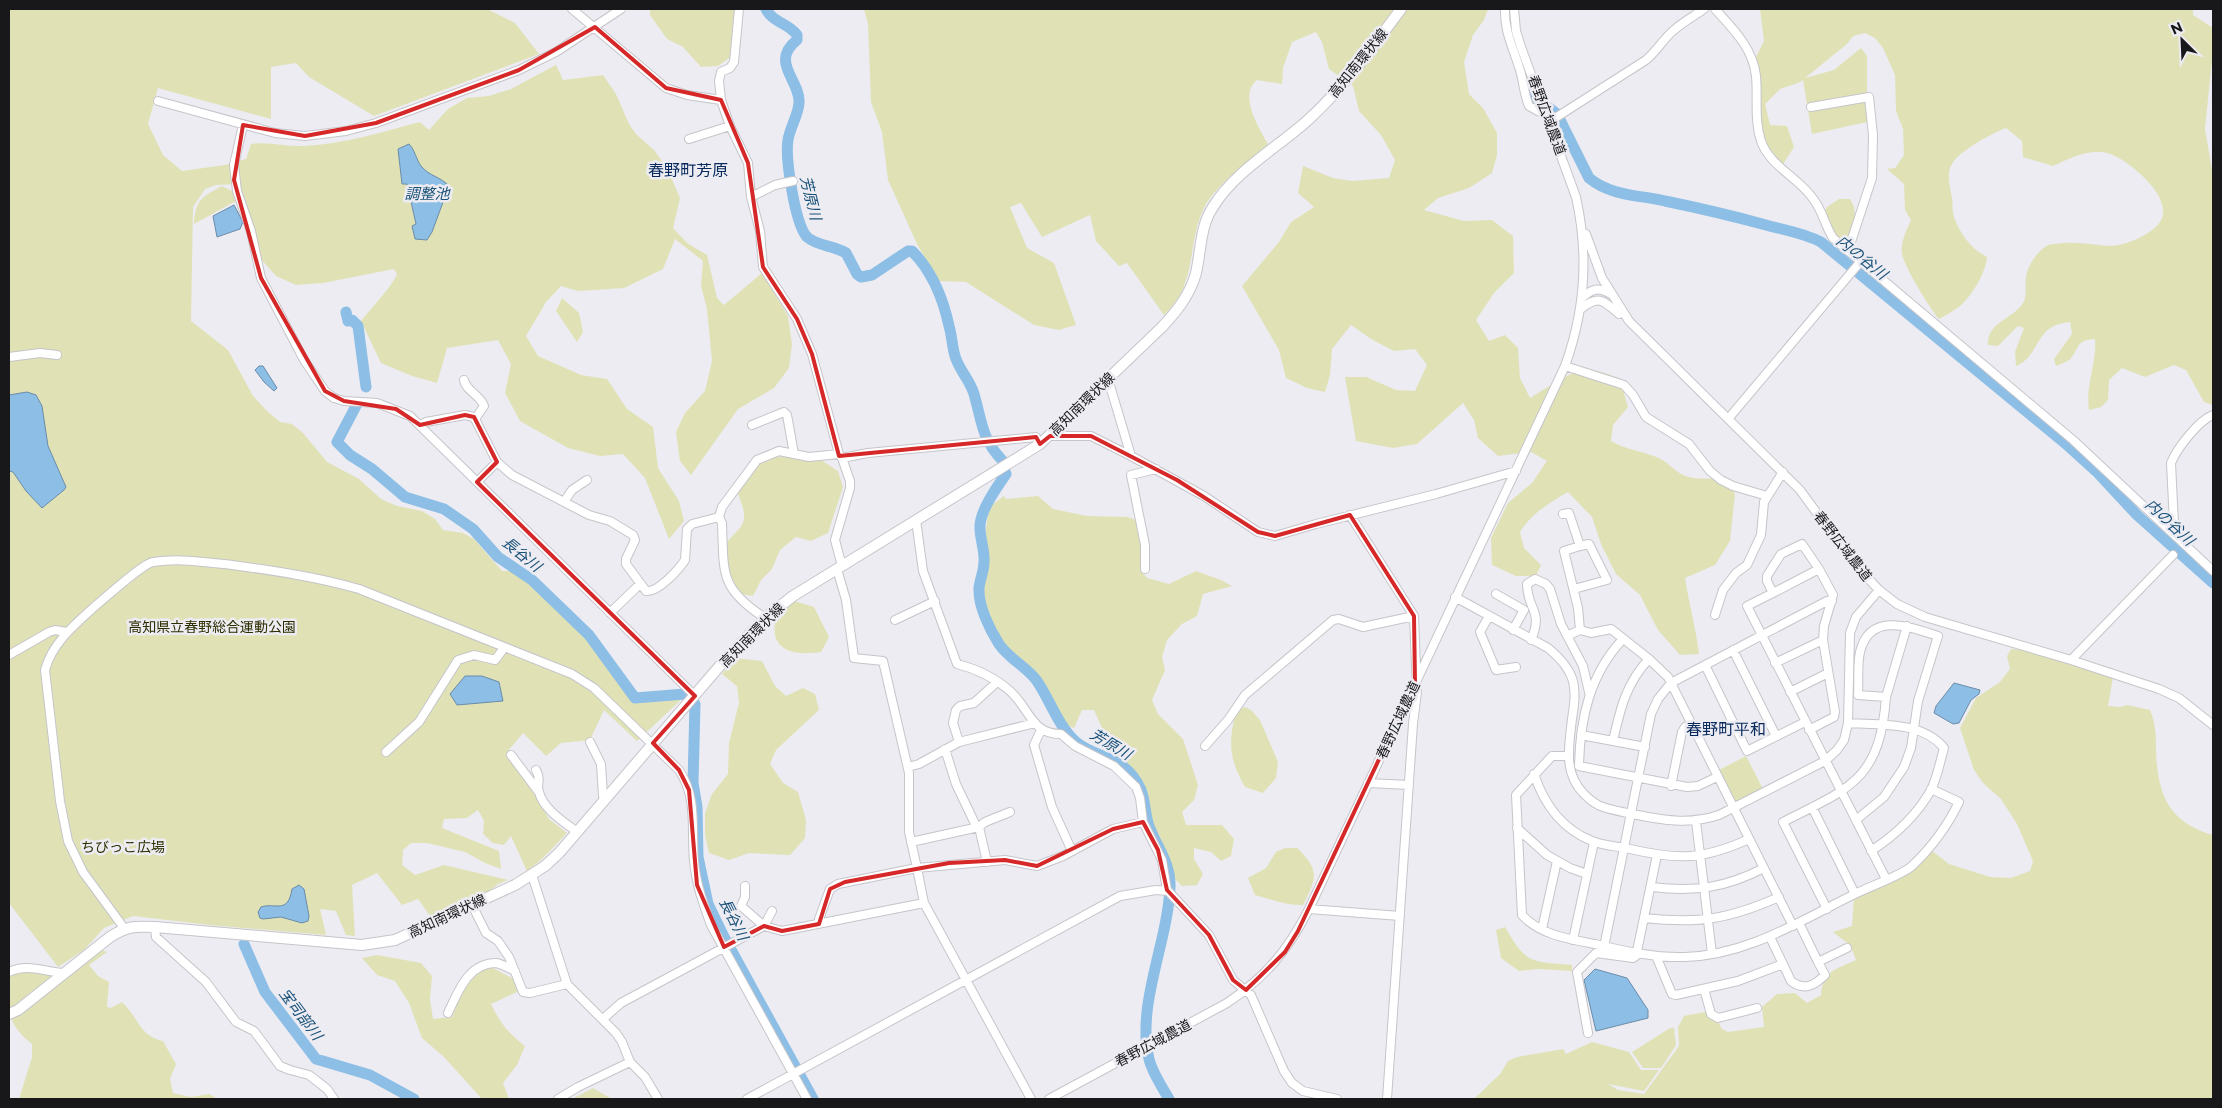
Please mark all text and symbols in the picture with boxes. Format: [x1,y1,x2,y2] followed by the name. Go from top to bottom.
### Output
[2157,15,2207,65] north arrow
[2168,18,2186,39] text: N
[1325,25,1391,101] street label: 高知南環状線
[1524,72,1570,158] street label: 春野広域農道
[648,161,728,180] district label: 春野町芳原
[796,174,826,224] water label: 芳原川
[404,184,451,203] water label: 調整池
[1833,231,1893,285] water label: 内の谷川
[1046,368,1118,440] street label: 高知南環状線
[2142,495,2200,551] water label: 内の谷川
[1810,507,1876,585] street label: 春野広域農道
[499,532,547,577] water label: 長谷川
[716,599,788,671] street label: 高知南環状線
[128,618,296,636] park label: 高知県立春野総合運動公園
[1372,678,1424,762] street label: 春野広域農道
[1686,720,1766,739] district label: 春野町平和
[1087,724,1137,765] water label: 芳原川
[81,838,165,856] park label: ちびっこ広場
[405,890,489,942] street label: 高知南環状線
[715,895,754,945] water label: 長谷川
[275,984,328,1045] water label: 宝司部川
[1112,1015,1194,1071] street label: 春野広域農道

